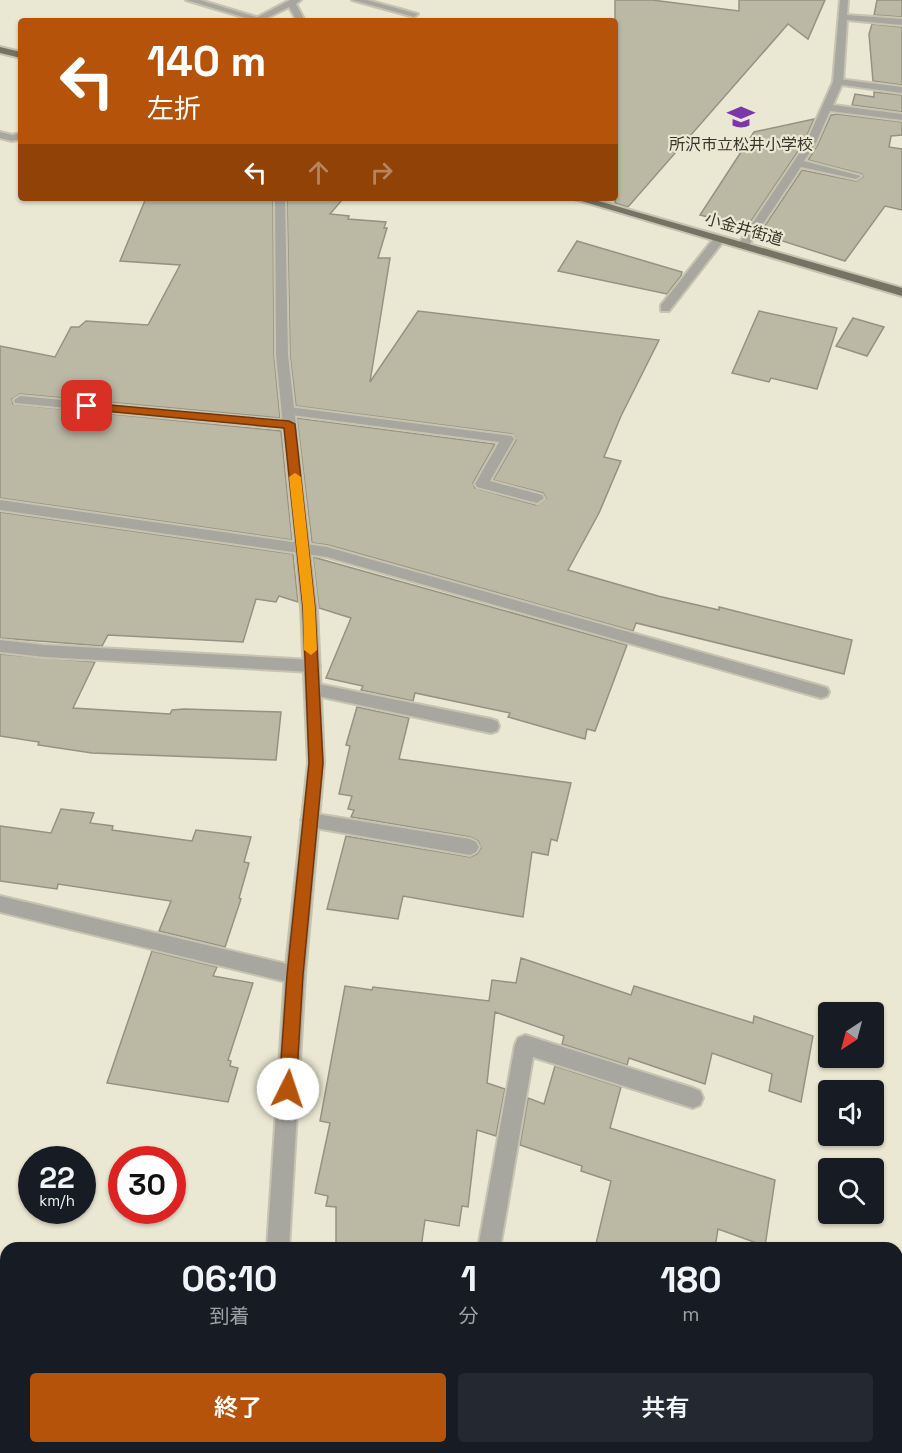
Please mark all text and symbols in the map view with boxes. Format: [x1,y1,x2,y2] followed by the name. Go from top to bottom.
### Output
[147,35,266,88] text: 140 m
[48,42,126,120] icon: left
[147,91,201,126] text: 左折
[726,102,756,132] school or university icon: 所沢市立松井小学校
[669,134,813,155] place label: 所沢市立松井小学校
[239,156,272,189] icon: left
[302,156,335,189] icon: ahead
[365,156,398,189] icon: right
[703,208,785,250] street label: 小金井街道
[61,380,112,431] pin
[70,389,103,422] icon: arrive
[818,1002,884,1068] north arrow
[818,1002,884,1224] map controls
[256,1057,320,1121] position arrow
[818,1080,884,1146] button: sound
[108,1146,186,1224] speed limit sign: 30
[39,1158,75,1197] text: 22
[818,1158,884,1224] button: search
[39,1191,75,1210] text: km/h
[181,1256,277,1302] text: 06:10
[461,1256,477,1302] text: 1
[660,1257,722,1303] text: 180
[682,1301,700,1327] text: m
[209,1303,249,1329] text: 到着
[459,1303,479,1329] text: 分
[30,1373,446,1442] button: 終了
[458,1373,873,1442] button: 共有

